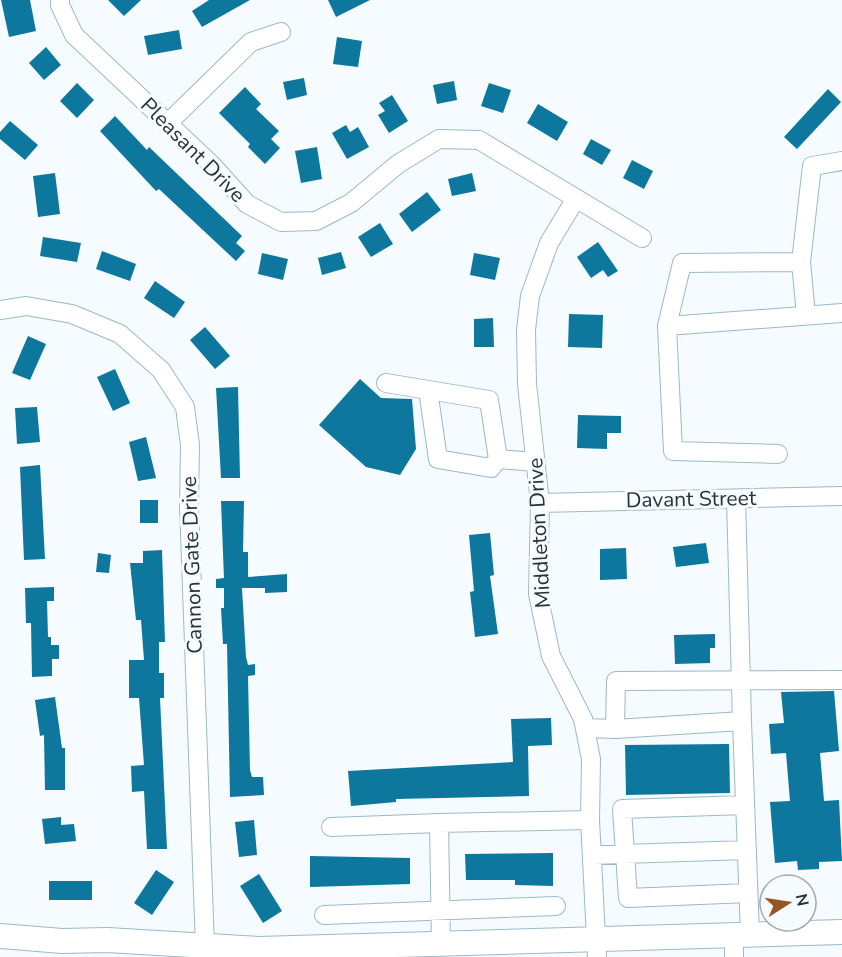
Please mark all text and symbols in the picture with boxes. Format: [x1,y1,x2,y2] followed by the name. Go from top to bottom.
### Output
[135,92,251,208] street label: Pleasant Drive
[521,457,557,609] street label: Middleton Drive
[175,476,209,654] street label: Cannon Gate Drive
[626,484,757,514] street label: Davant Street
[758,873,818,933] north arrow
[790,892,814,908] text: N

